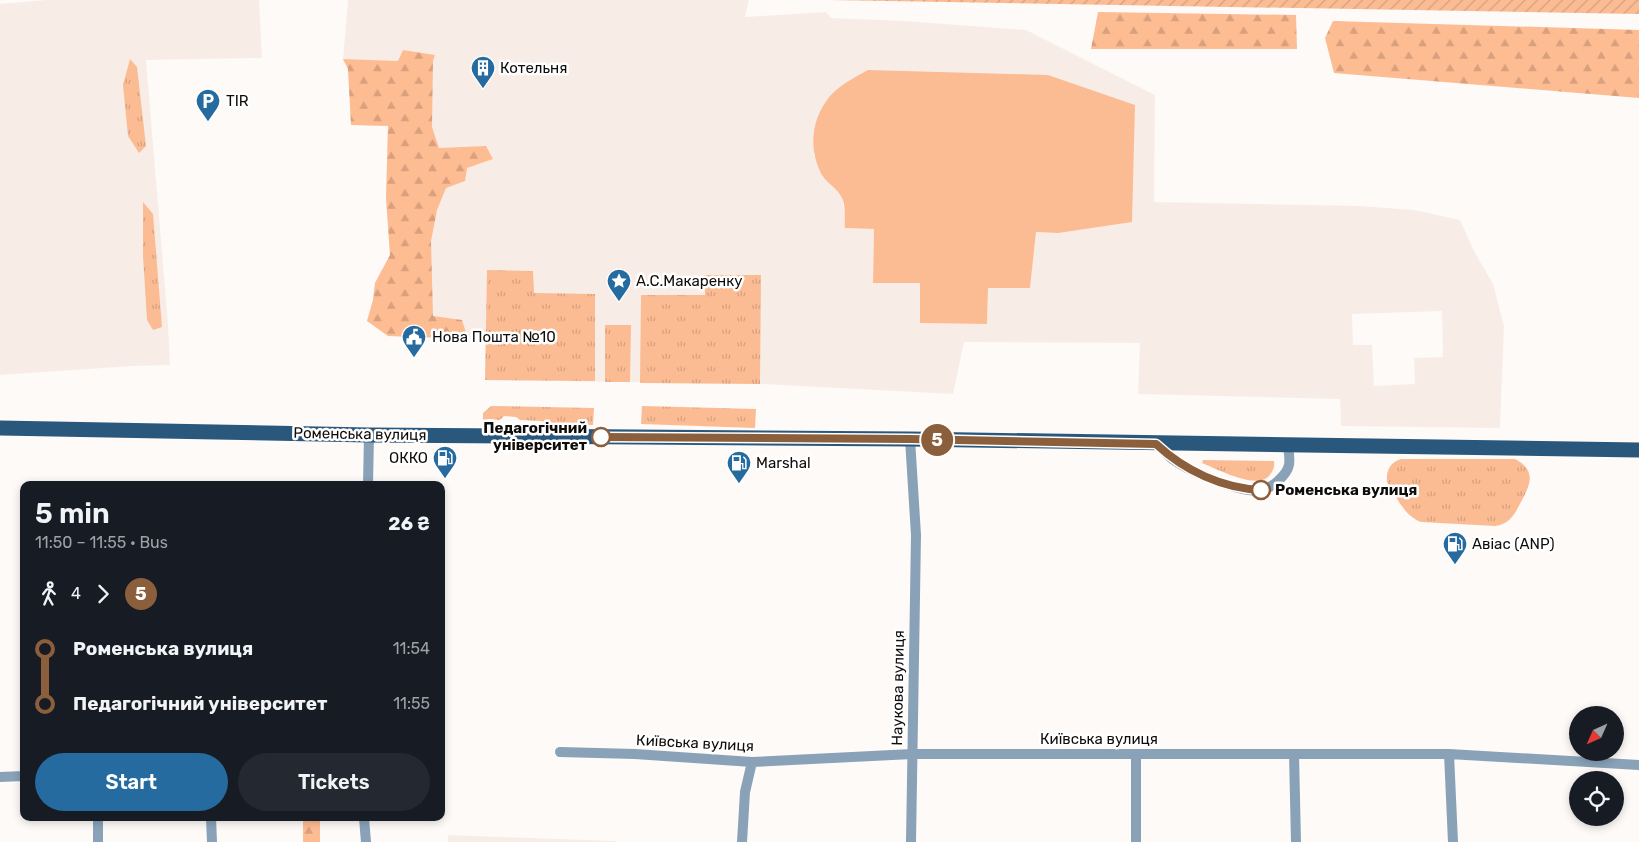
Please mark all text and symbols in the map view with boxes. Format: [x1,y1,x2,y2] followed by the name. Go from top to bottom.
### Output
[470,55,496,89] building icon: Котельня
[500,59,567,77] place label: Котельня
[195,88,221,122] parking icon: TIR
[226,92,249,110] place label: TIR
[606,268,632,302] place icon: А.С.Макаренку
[636,272,743,290] place label: А.С.Макаренку
[401,324,427,358] public building icon: Нова Пошта №10
[432,328,556,346] place label: Нова Пошта №10
[483,419,588,454] place label: Педагогічний університет
[293,424,427,444] street label: Роменська вулиця
[921,424,953,456] line badge: 5
[591,427,611,447] marker: Педагогічний університет
[931,429,943,451] text: 5
[432,445,458,479] fuel station icon: ОККО
[389,449,428,467] place label: ОККО
[726,450,752,484] fuel station icon: Marshal
[756,454,811,472] place label: Marshal
[1251,480,1271,500] marker: Роменська вулиця
[1275,481,1417,499] place label: Роменська вулиця
[35,497,110,530] text: 5 min
[388,512,430,535] text: 26 ₴
[1442,531,1468,565] fuel station icon: Авіас (ANP)
[35,533,168,552] text: 11:50 – 11:55 · Bus
[1472,535,1555,553] place label: Авіас (ANP)
[35,580,63,608] icon: walk
[89,580,117,608] icon: forward
[135,583,147,605] text: 5
[71,584,81,603] text: 4
[888,630,908,746] street label: Наукова вулиця
[73,637,253,660] text: Роменська вулиця
[393,639,430,658] text: 11:54
[73,692,327,715] text: Педагогічний університет
[393,694,430,713] text: 11:55
[1569,706,1624,761] north arrow
[1569,706,1624,826] map controls
[1040,730,1158,748] street label: Київська вулиця
[636,731,754,755] street label: Київська вулиця
[35,753,228,811] button: Start
[238,753,430,811] button: Tickets
[1569,771,1624,826] button: locate

